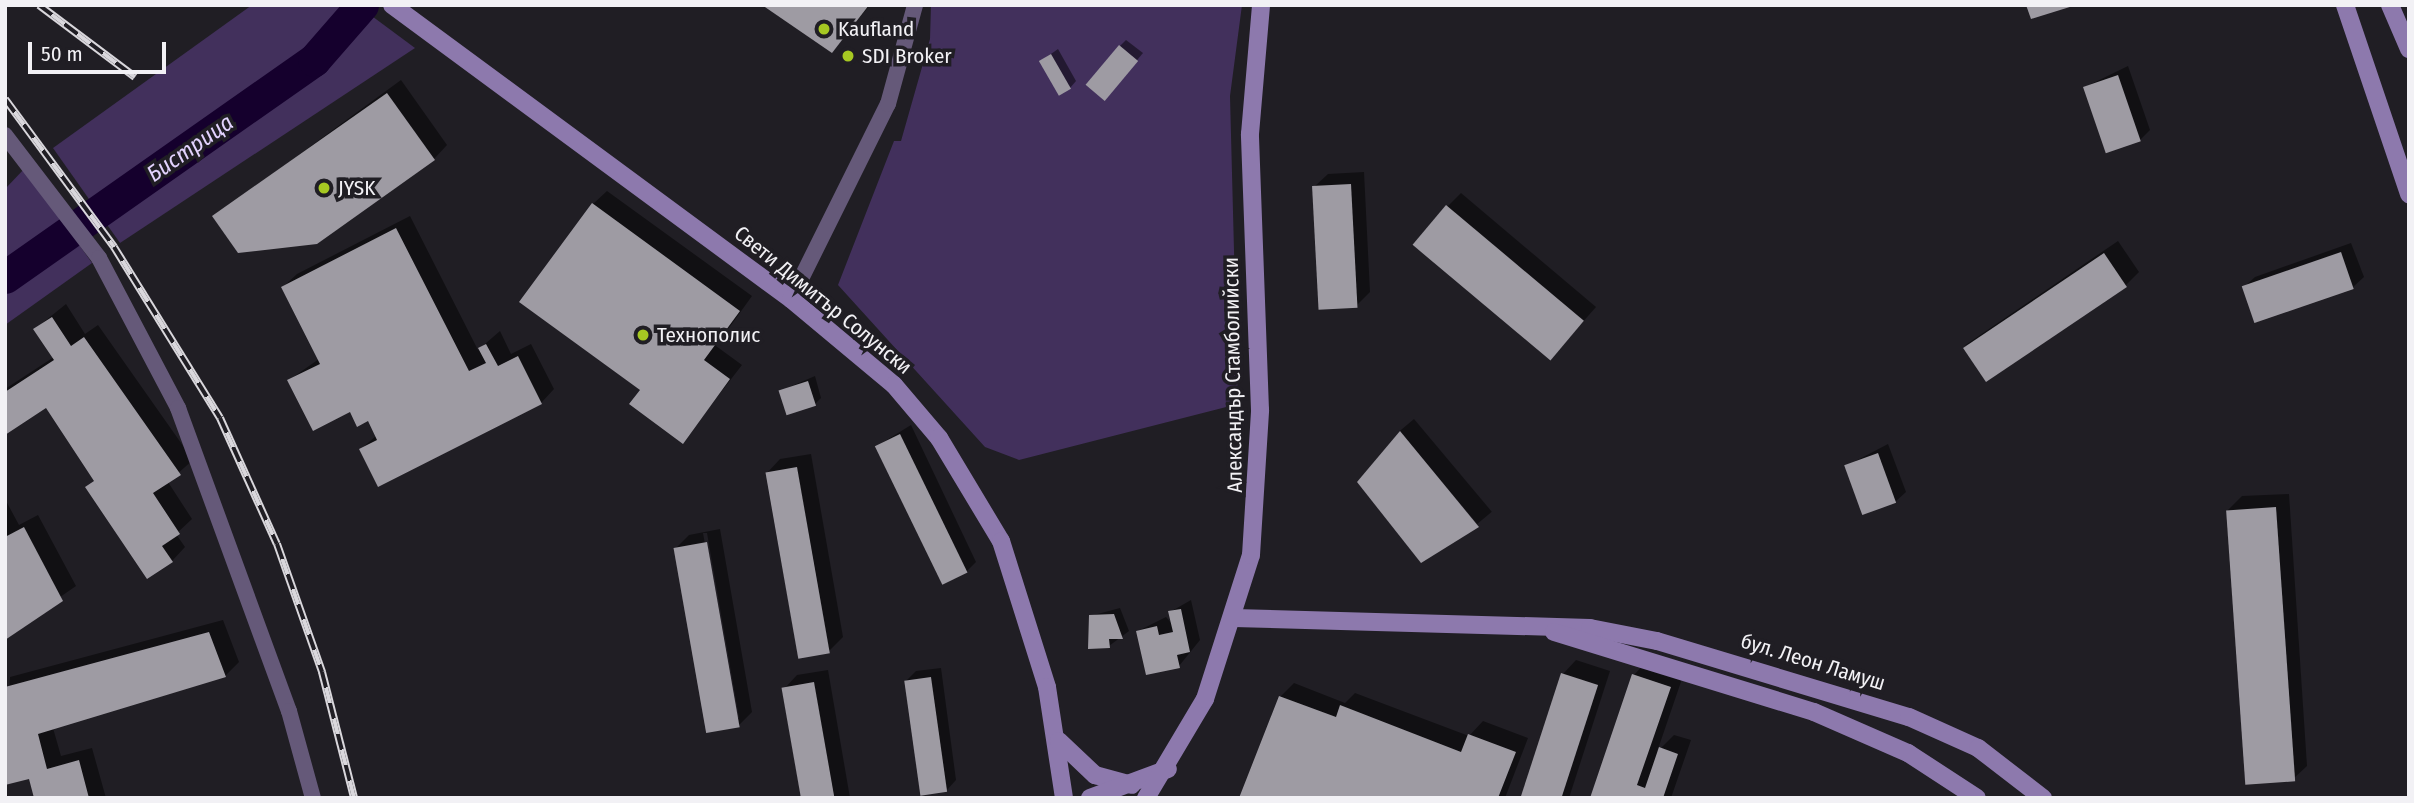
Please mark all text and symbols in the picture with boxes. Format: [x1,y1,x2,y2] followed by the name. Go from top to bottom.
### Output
[838,16,914,42] place label: Kaufland
[816,21,832,37] marker: Kaufland
[32,28,170,72] scale bar
[41,41,83,67] text: 50 m
[862,43,952,69] place label: SDI Broker
[840,48,856,64] marker: SDI Broker
[141,108,239,188] water label: Бистрица
[338,175,375,201] place label: JYSK
[316,180,332,196] marker: JYSK
[729,221,917,379] street label: Свети Димитър Солунски
[1218,257,1248,493] street label: Александър Стамболийски
[657,322,760,348] place label: Технополис
[635,327,651,343] marker: Технополис
[1738,628,1888,696] street label: бул. Леон Ламуш

